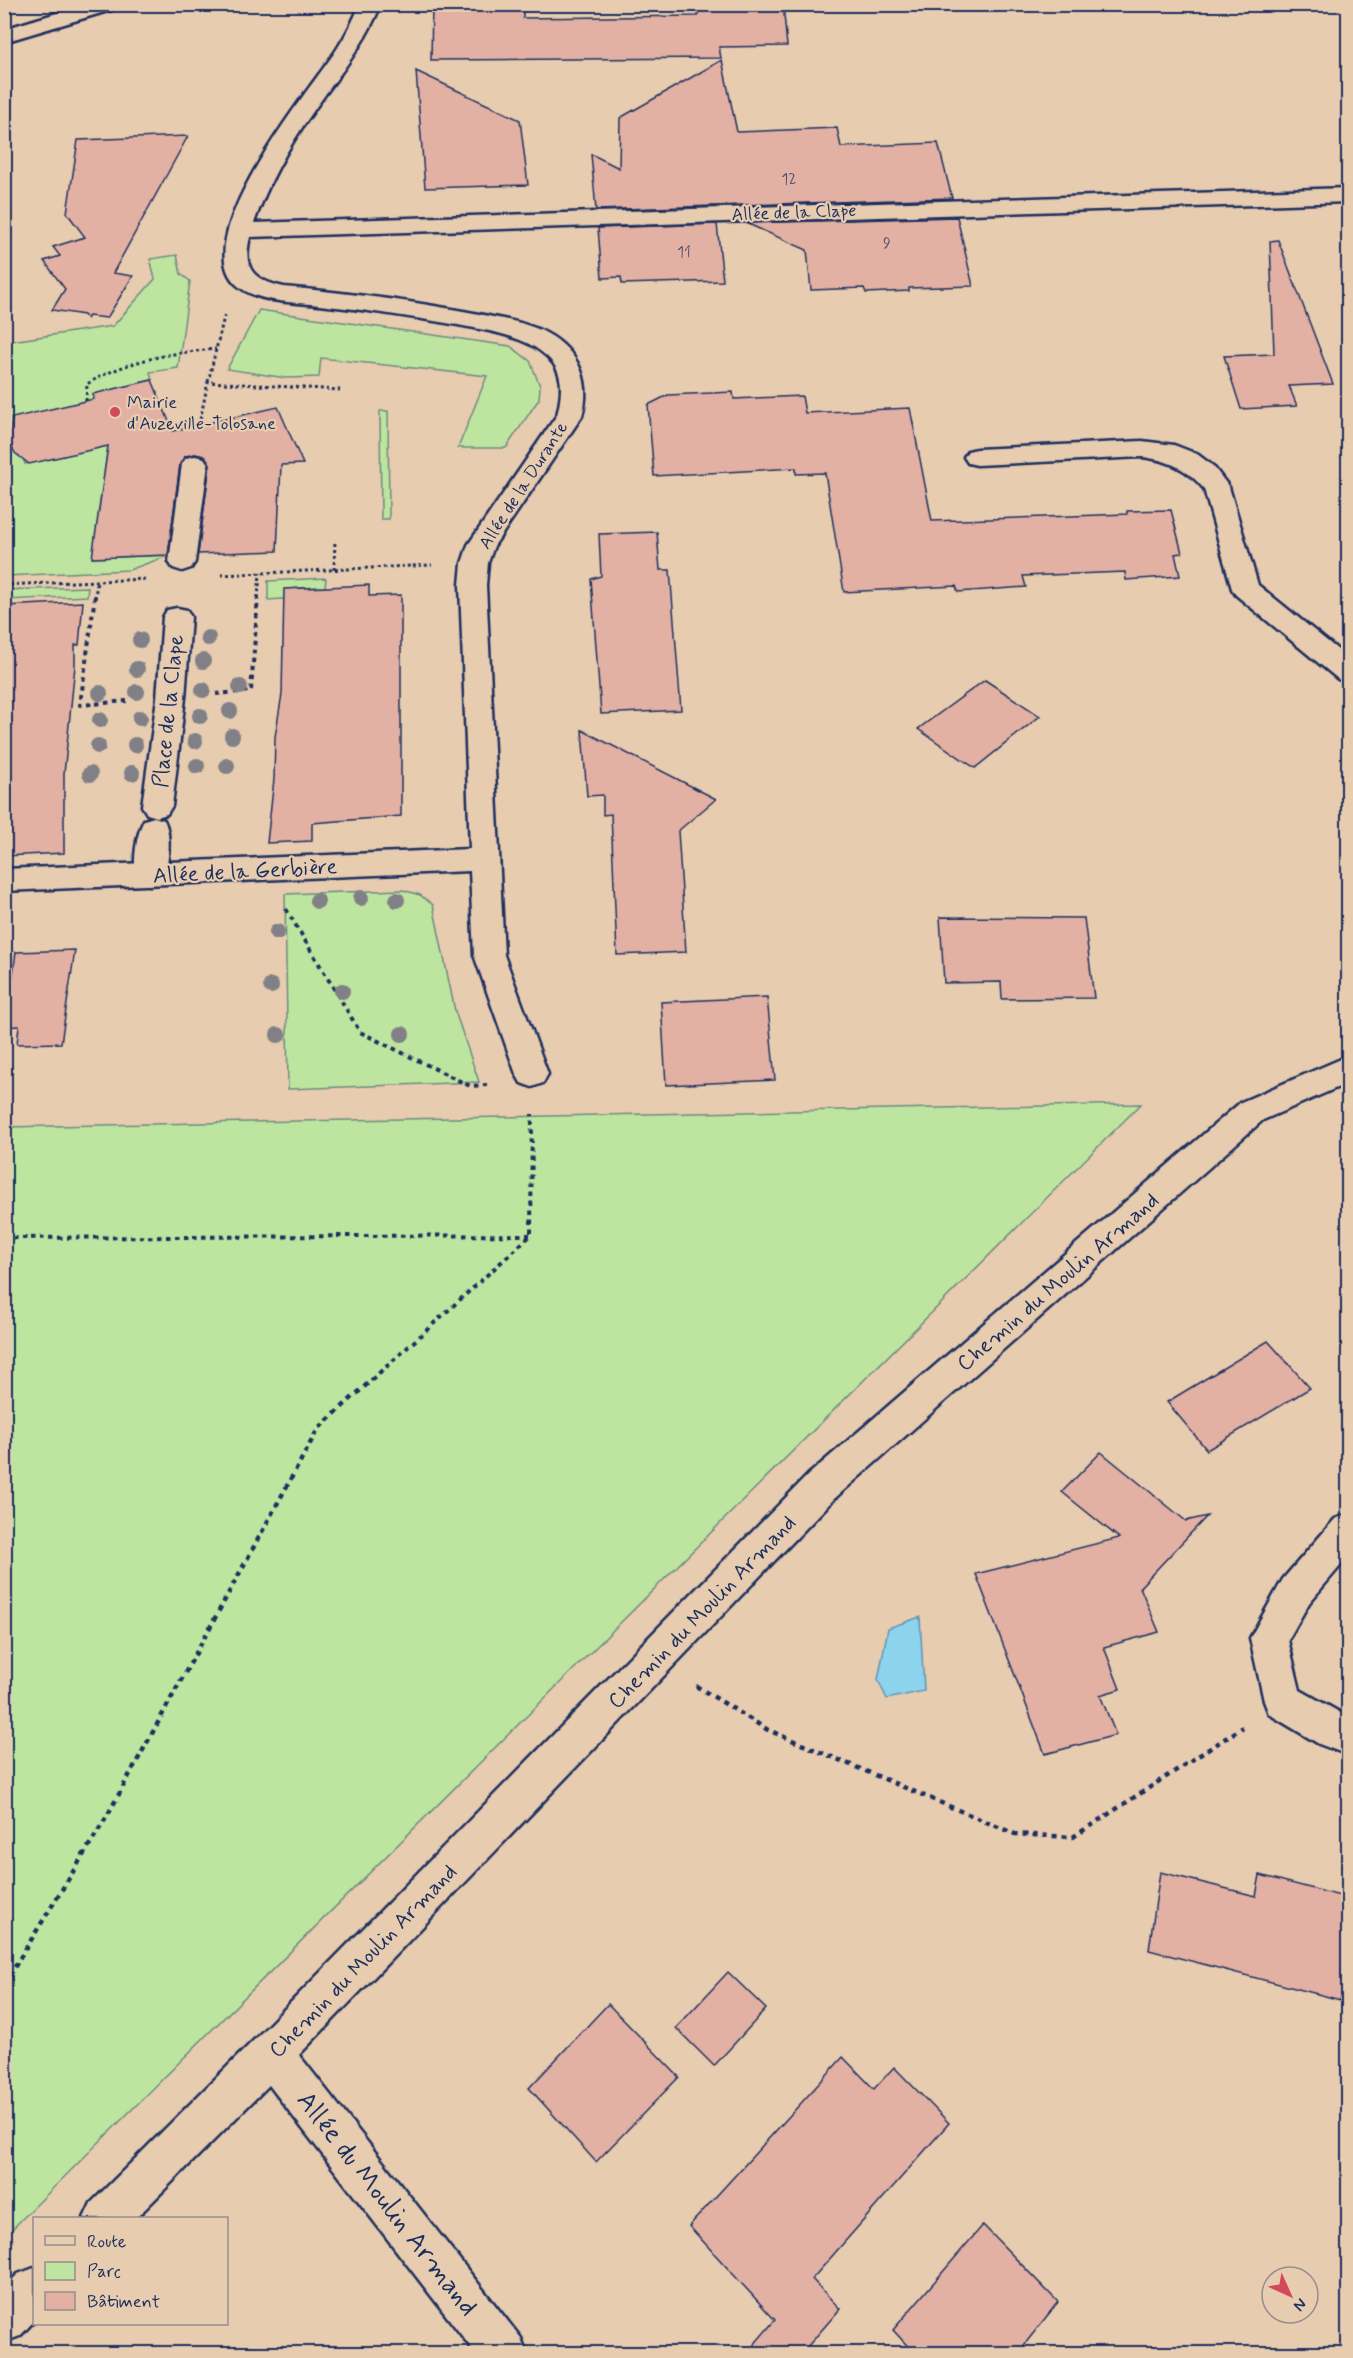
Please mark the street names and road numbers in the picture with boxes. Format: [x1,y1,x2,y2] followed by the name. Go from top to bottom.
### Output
[731,199,857,227] street label: Allée de la Clape
[474,417,574,554] street label: Allée de la Durante
[147,633,191,789] street label: Place de la Clape
[152,853,338,891] street label: Allée de la Gerbière
[951,1187,1165,1378] street label: Chemin du Moulin Armand
[602,1510,802,1715] street label: Chemin du Moulin Armand
[263,1859,463,2064] street label: Chemin du Moulin Armand
[288,2084,486,2323] street label: Allée du Moulin Armand

